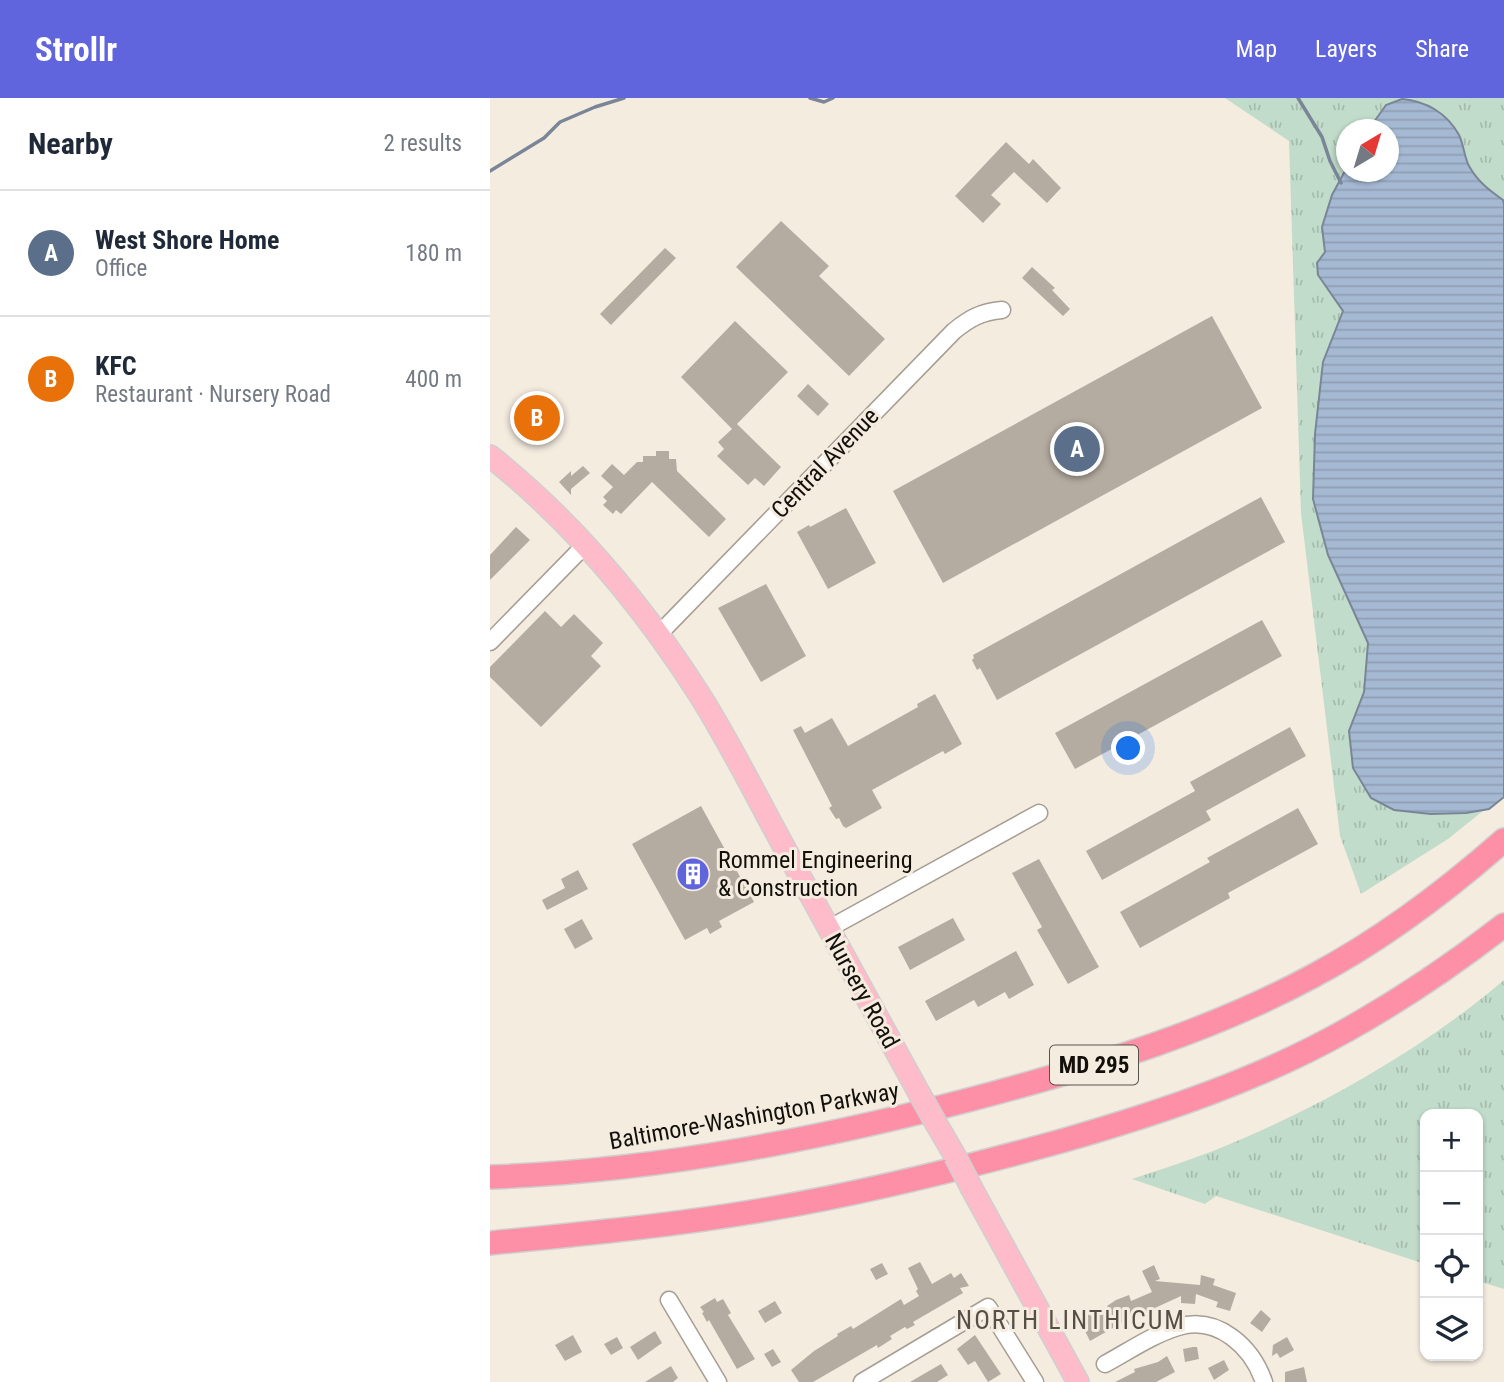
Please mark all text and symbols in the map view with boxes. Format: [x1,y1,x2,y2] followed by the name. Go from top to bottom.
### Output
[35,30,117,69] text: Strollr
[1236,35,1277,63] text: Map
[1315,35,1377,63] text: Layers
[1415,35,1469,63] text: Share
[1336,119,1399,182] north arrow
[28,126,113,161] text: Nearby
[384,130,462,157] text: 2 results
[95,225,280,255] text: West Shore Home
[44,240,58,267] text: A
[405,240,462,267] text: 180 m
[95,255,147,282] text: Office
[95,351,137,381] text: KFC
[45,366,57,393] text: B
[405,366,462,393] text: 400 m
[95,381,331,408] text: Restaurant · Nursery Road
[514,392,560,444] pin: B
[766,402,884,524] street label: Central Avenue
[1054,423,1100,475] pin: A
[1111,731,1145,765] your location
[718,846,913,902] place label: Rommel Engineering & Construction
[674,855,712,893] building icon: Rommel Engineering & Construction
[819,929,905,1053] street label: Nursery Road
[1050,1046,1138,1084] road number: MD 295
[607,1077,901,1155] street label: Baltimore-Washington Parkway
[1420,1109,1483,1361] map controls
[1420,1109,1483,1172] button: +
[1420,1172,1483,1235] button: −
[1420,1235,1483,1298] button: locate
[1420,1298,1483,1361] button: layers
[956,1305,1186,1335] district label: NORTH LINTHICUM

